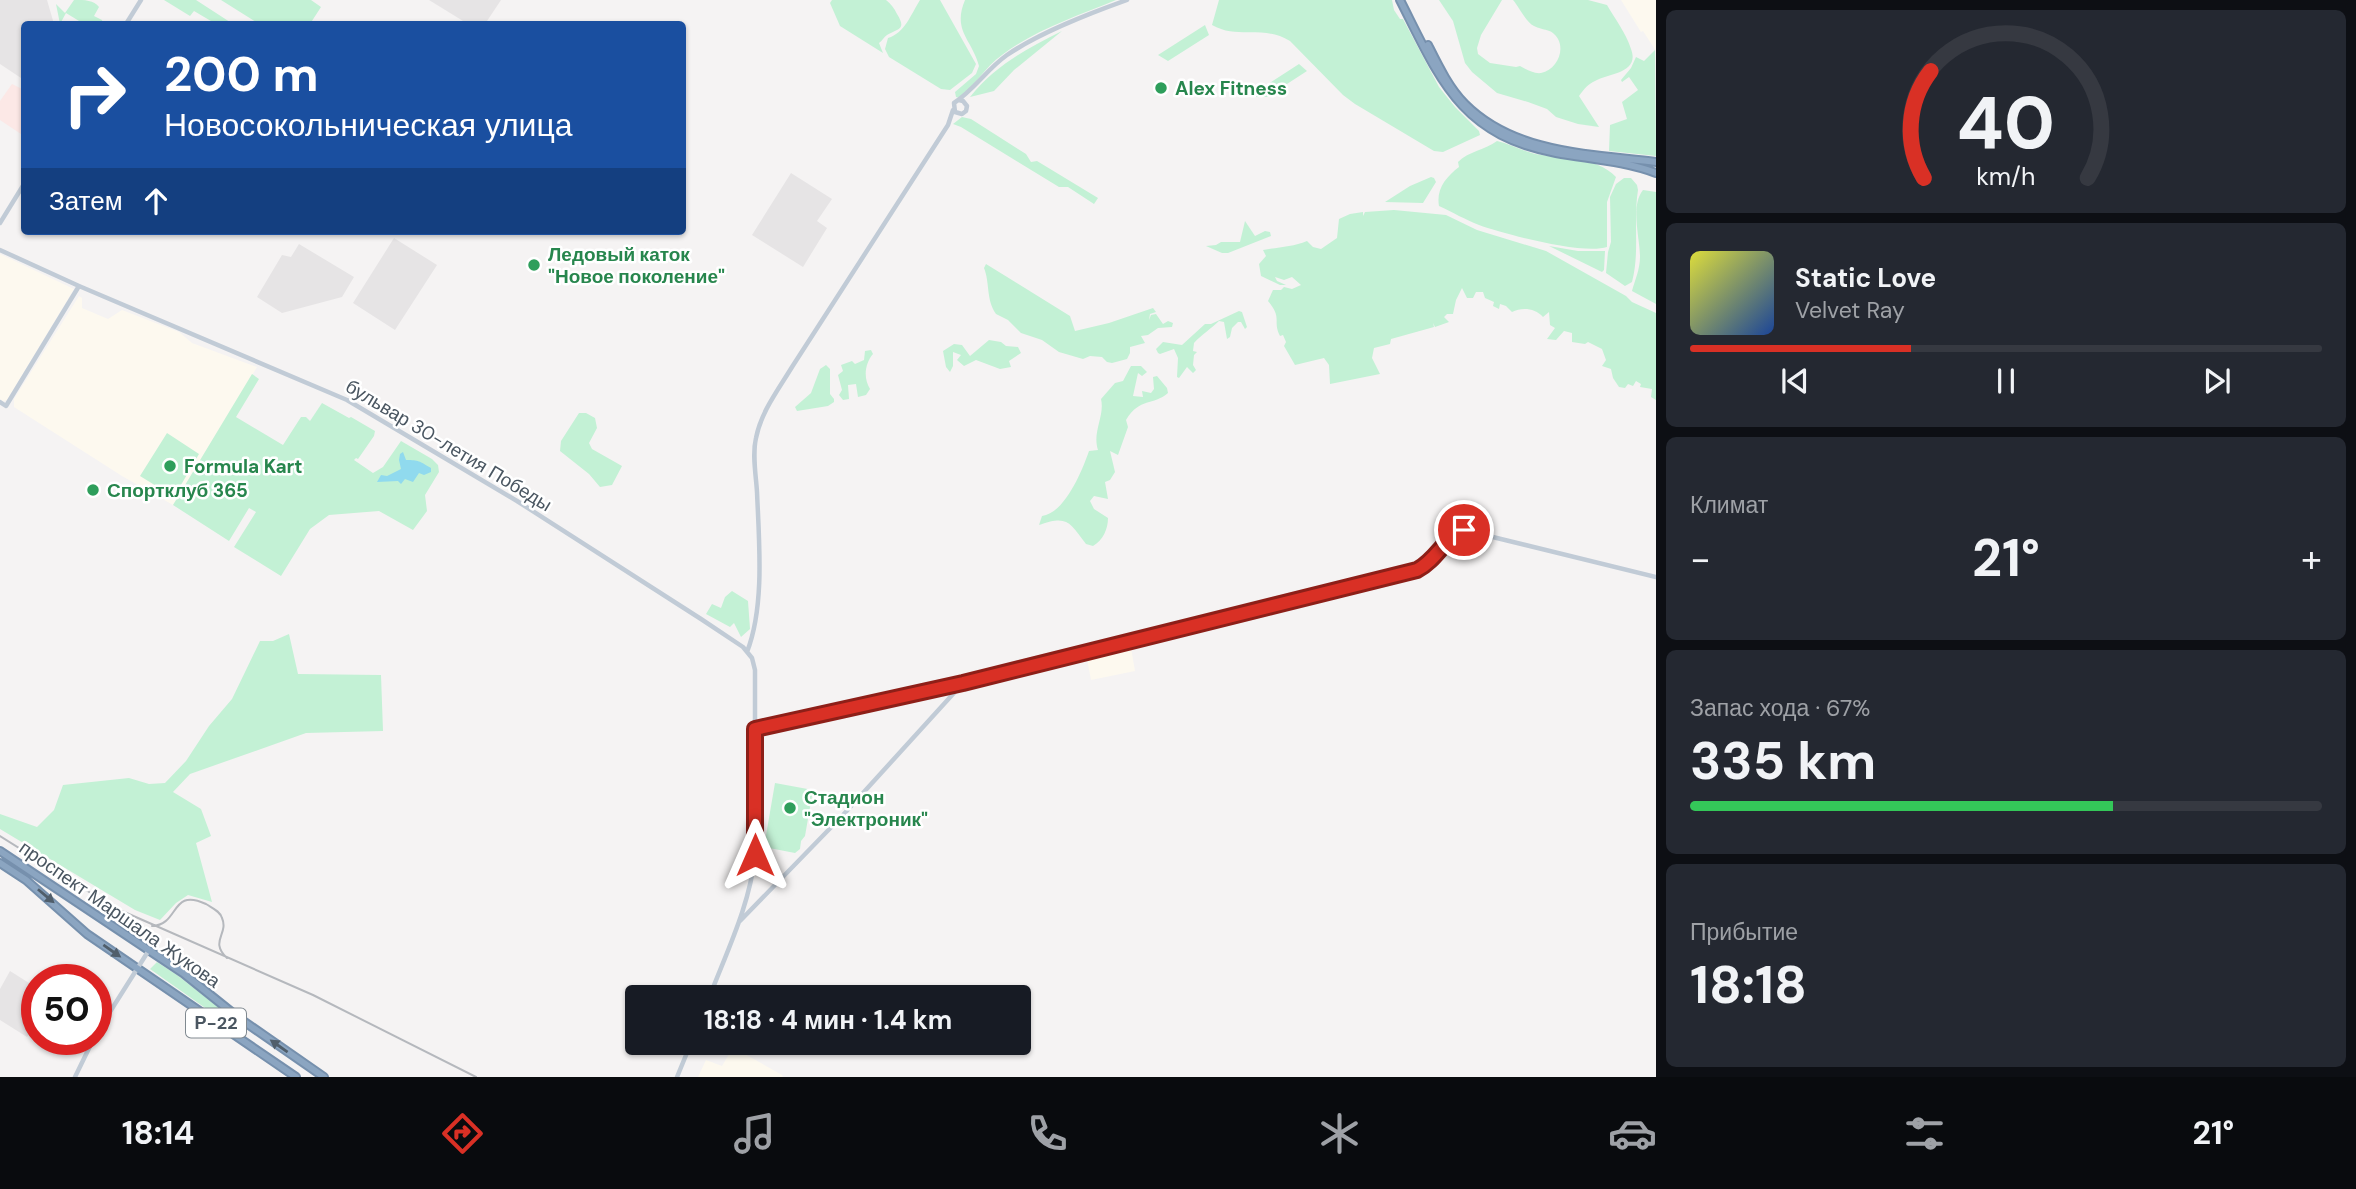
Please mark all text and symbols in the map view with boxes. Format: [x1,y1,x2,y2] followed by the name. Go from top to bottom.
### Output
[164,42,319,106] text: 200 m
[49,49,140,140] icon: right
[1175,76,1287,101] place label: Alex Fitness
[1957,76,2055,171] text: 40
[1153,80,1169,96] marker: Alex Fitness
[164,104,573,146] text: Новосокольническая улица
[1976,160,2036,193] text: km/h
[137,182,175,220] icon: ahead
[49,184,123,218] text: Затем
[548,242,725,289] place label: Ледовый каток "Новое поколение"
[526,257,542,273] marker: Ледовый каток "Новое поколение"
[1795,261,1936,295] text: Static Love
[1795,295,1905,325] text: Velvet Ray
[1776,362,1814,400] icon: previous
[1987,362,2025,400] icon: pause
[2198,362,2236,400] icon: next
[341,374,557,517] street label: бульвар 30-летия Победы
[184,454,303,479] place label: Formula Kart
[162,458,178,474] marker: Formula Kart
[107,478,248,503] place label: Спортклуб 365
[85,482,101,498] marker: Спортклуб 365
[1690,490,1768,520] text: Климат
[1434,500,1494,560] pin
[1445,511,1483,549] icon: arrive
[1972,524,2040,592] text: 21°
[1690,534,1711,584] text: −
[2301,534,2322,584] text: +
[1690,693,1870,723] text: Запас хода · 67%
[1690,727,1876,795] text: 335 km
[804,785,928,832] place label: Стадион "Электроник"
[782,800,798,816] marker: Стадион "Электроник"
[718,818,792,892] position arrow
[14,835,226,994] street label: проспект Маршала Жукова
[37,888,54,903] one-way arrow
[1690,917,1798,947] text: Прибытие
[103,944,121,958] one-way arrow
[1690,951,1807,1019] text: 18:18
[21,964,112,1055] speed limit sign: 50
[704,1003,952,1037] text: 18:18 · 4 мин · 1.4 km
[186,1008,246,1038] road number: Р-22
[270,1039,288,1053] one-way arrow
[438,1109,487,1158] icon: directions
[730,1109,779,1158] icon: music
[1023,1109,1072,1158] icon: phone
[1315,1109,1364,1158] icon: climate
[1608,1109,1657,1158] icon: car
[1900,1109,1949,1158] icon: filters
[122,1112,194,1154] text: 18:14
[2193,1112,2234,1154] text: 21°

